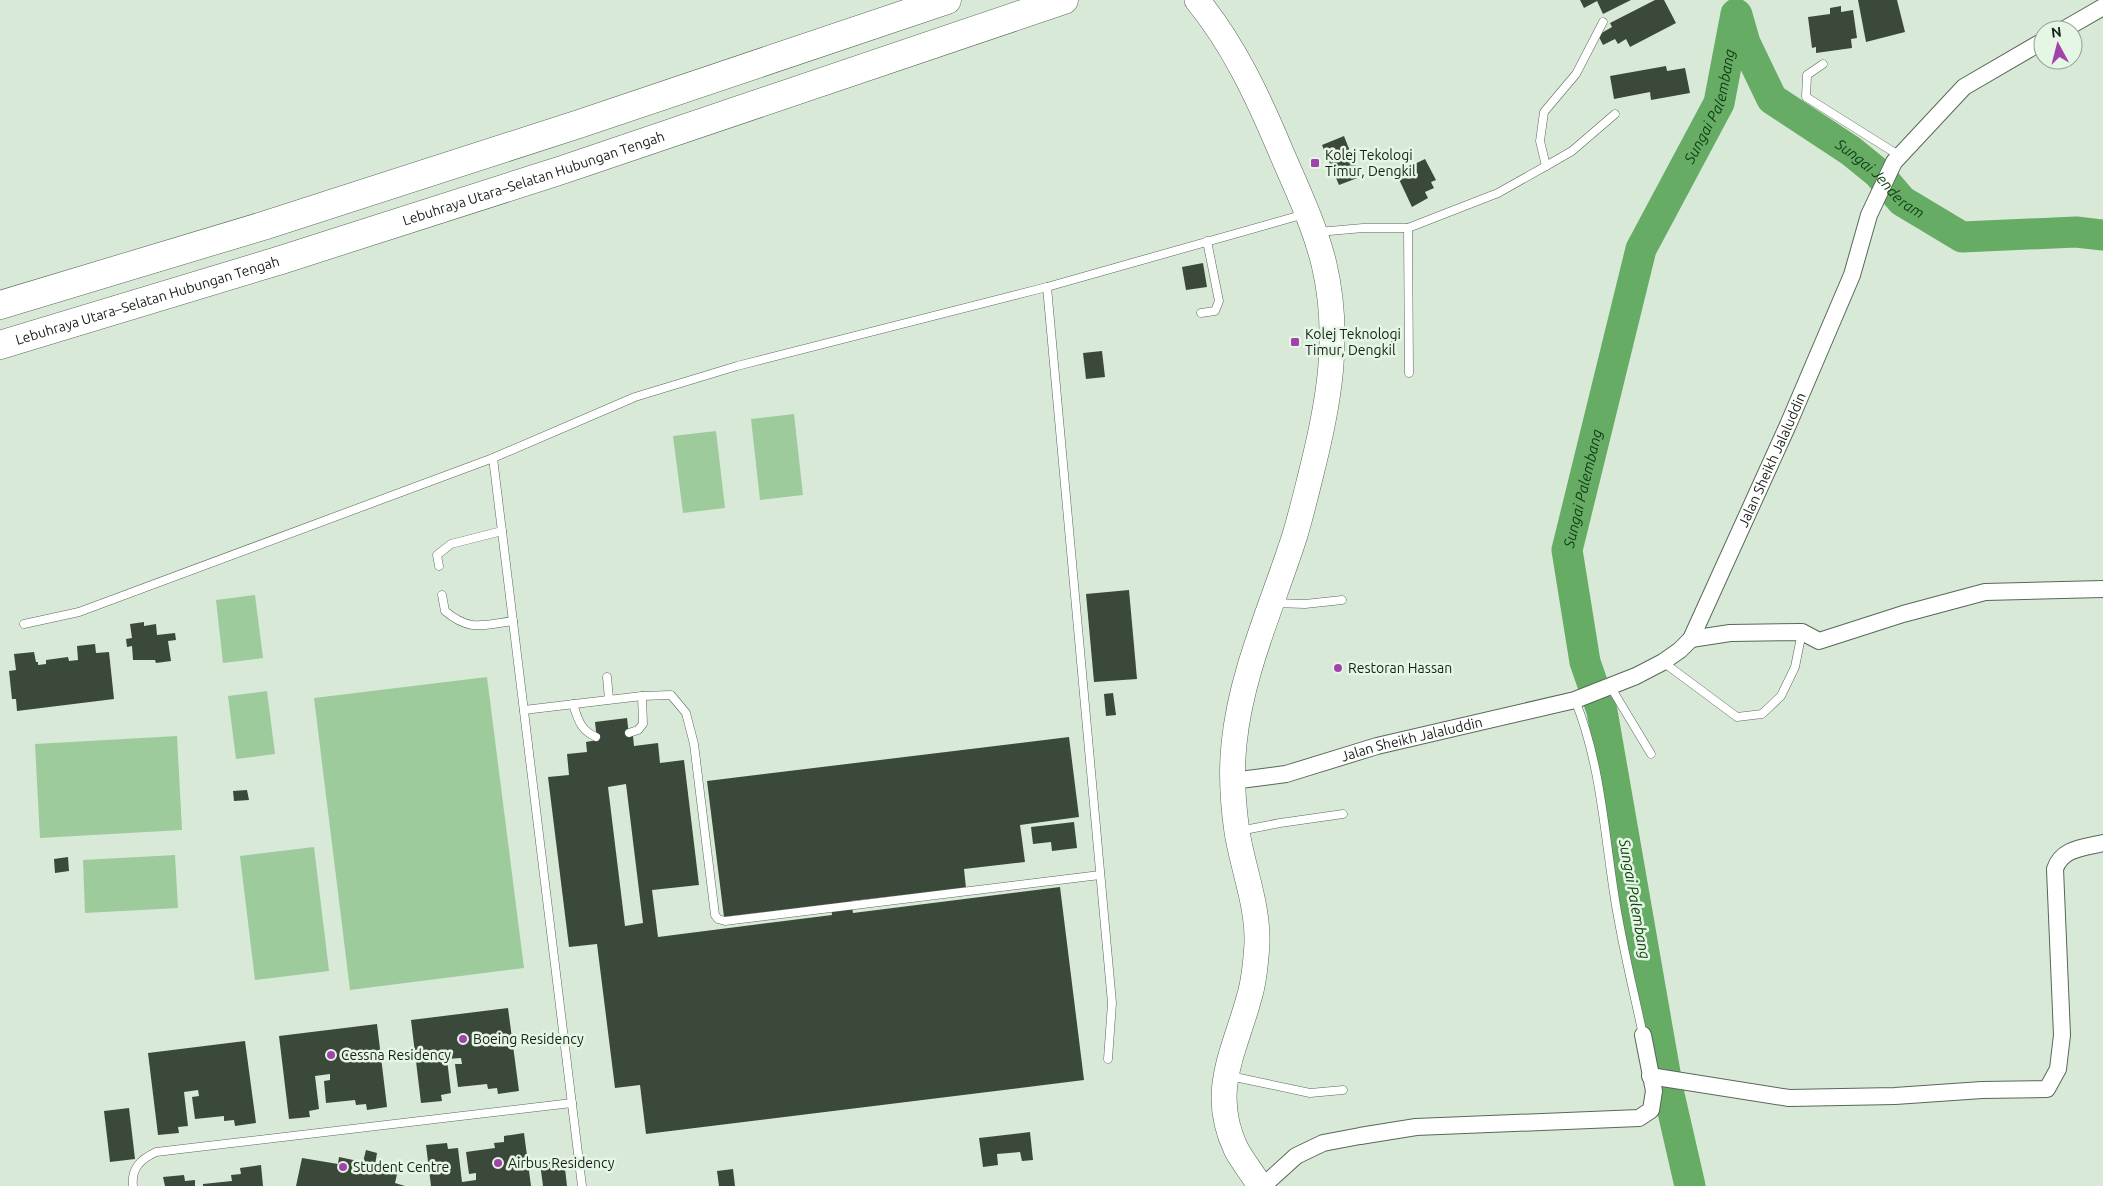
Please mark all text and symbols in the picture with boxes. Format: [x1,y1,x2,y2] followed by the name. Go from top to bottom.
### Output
[2033,20,2083,70] north arrow
[2050,24,2063,41] text: N
[1680,48,1738,167] water label: Sungai Palembang
[400,128,667,229] street label: Lebuhraya Utara–Selatan Hubungan Tengah
[1832,134,1928,221] water label: Sungai Jenderam
[1325,147,1416,179] place label: Kolej Tekologi Timur, Dengkil
[1309,157,1321,169] marker: Kolej Tekologi Timur, Dengkil
[14,253,281,348] street label: Lebuhraya Utara–Selatan Hubungan Tengah
[1305,326,1401,358] place label: Kolej Teknologi Timur, Dengkil
[1289,336,1301,348] marker: Kolej Teknologi Timur, Dengkil
[1735,390,1809,529] street label: Jalan Sheikh Jalaluddin
[1559,427,1605,550] water label: Sungai Palembang
[1348,660,1452,676] place label: Restoran Hassan
[1332,662,1344,674] marker: Restoran Hassan
[1339,714,1484,765] street label: Jalan Sheikh Jalaluddin
[1616,837,1654,960] water label: Sungai Palembang
[473,1031,584,1047] place label: Boeing Residency
[457,1033,469,1045] marker: Boeing Residency
[341,1047,451,1063] place label: Cessna Residency
[325,1049,337,1061] marker: Cessna Residency
[508,1155,615,1171] place label: Airbus Residency
[492,1157,504,1169] marker: Airbus Residency
[353,1159,449,1175] place label: Student Centre
[337,1161,349,1173] marker: Student Centre

